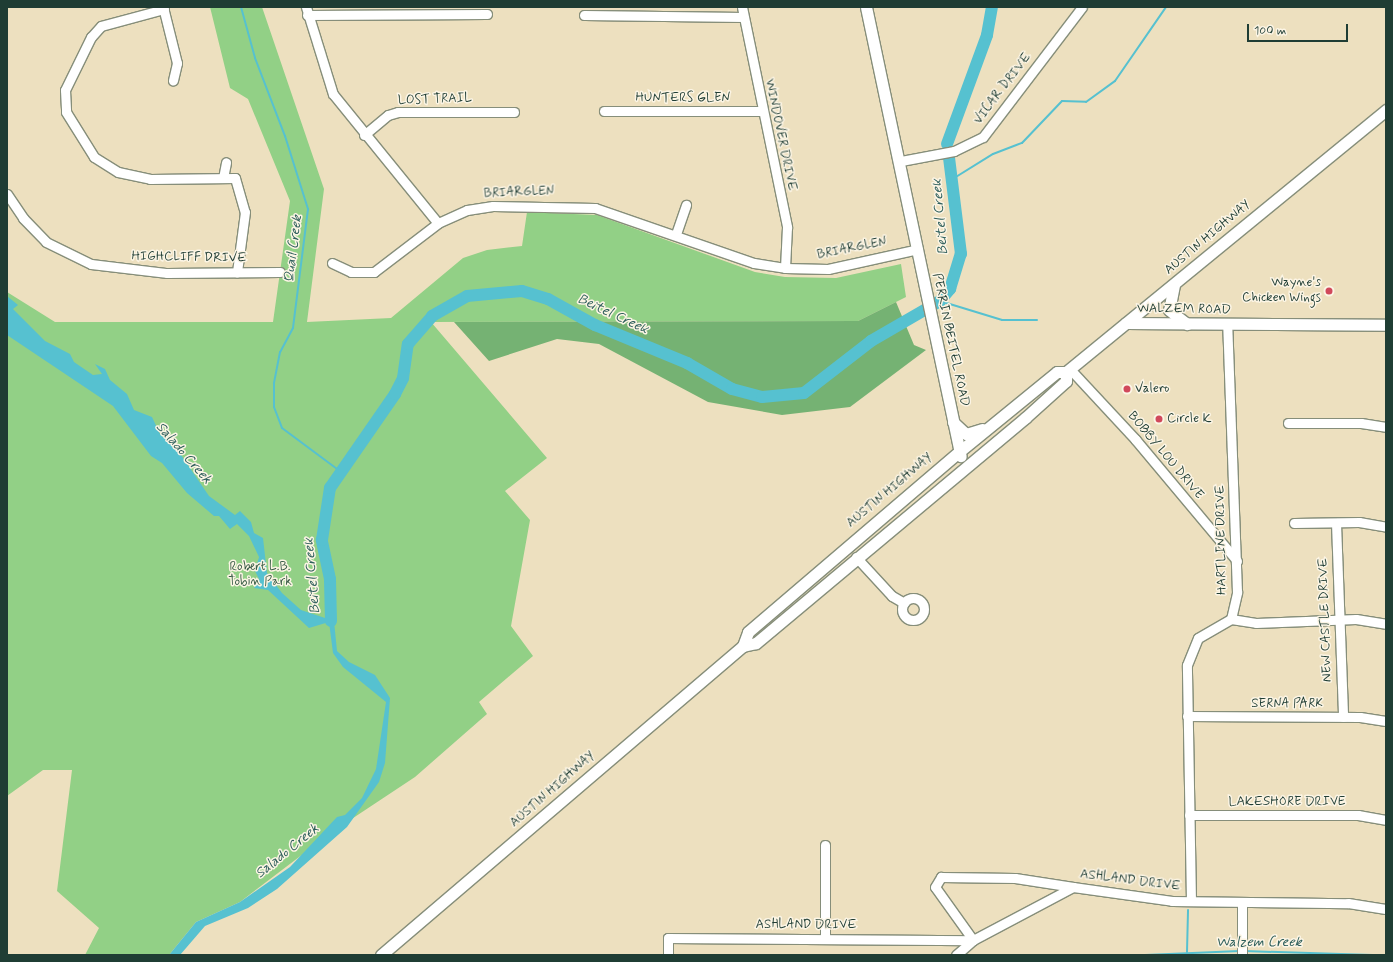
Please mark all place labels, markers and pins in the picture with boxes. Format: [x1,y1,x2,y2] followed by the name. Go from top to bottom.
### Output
[1240,276,1321,307] place label: Wayne's Chicken Wings
[1324,286,1334,296] marker: Wayne's Chicken Wings
[1135,381,1169,397] place label: Valero
[1122,384,1132,394] marker: Valero
[1167,411,1212,427] place label: Circle K
[1154,414,1164,424] marker: Circle K

